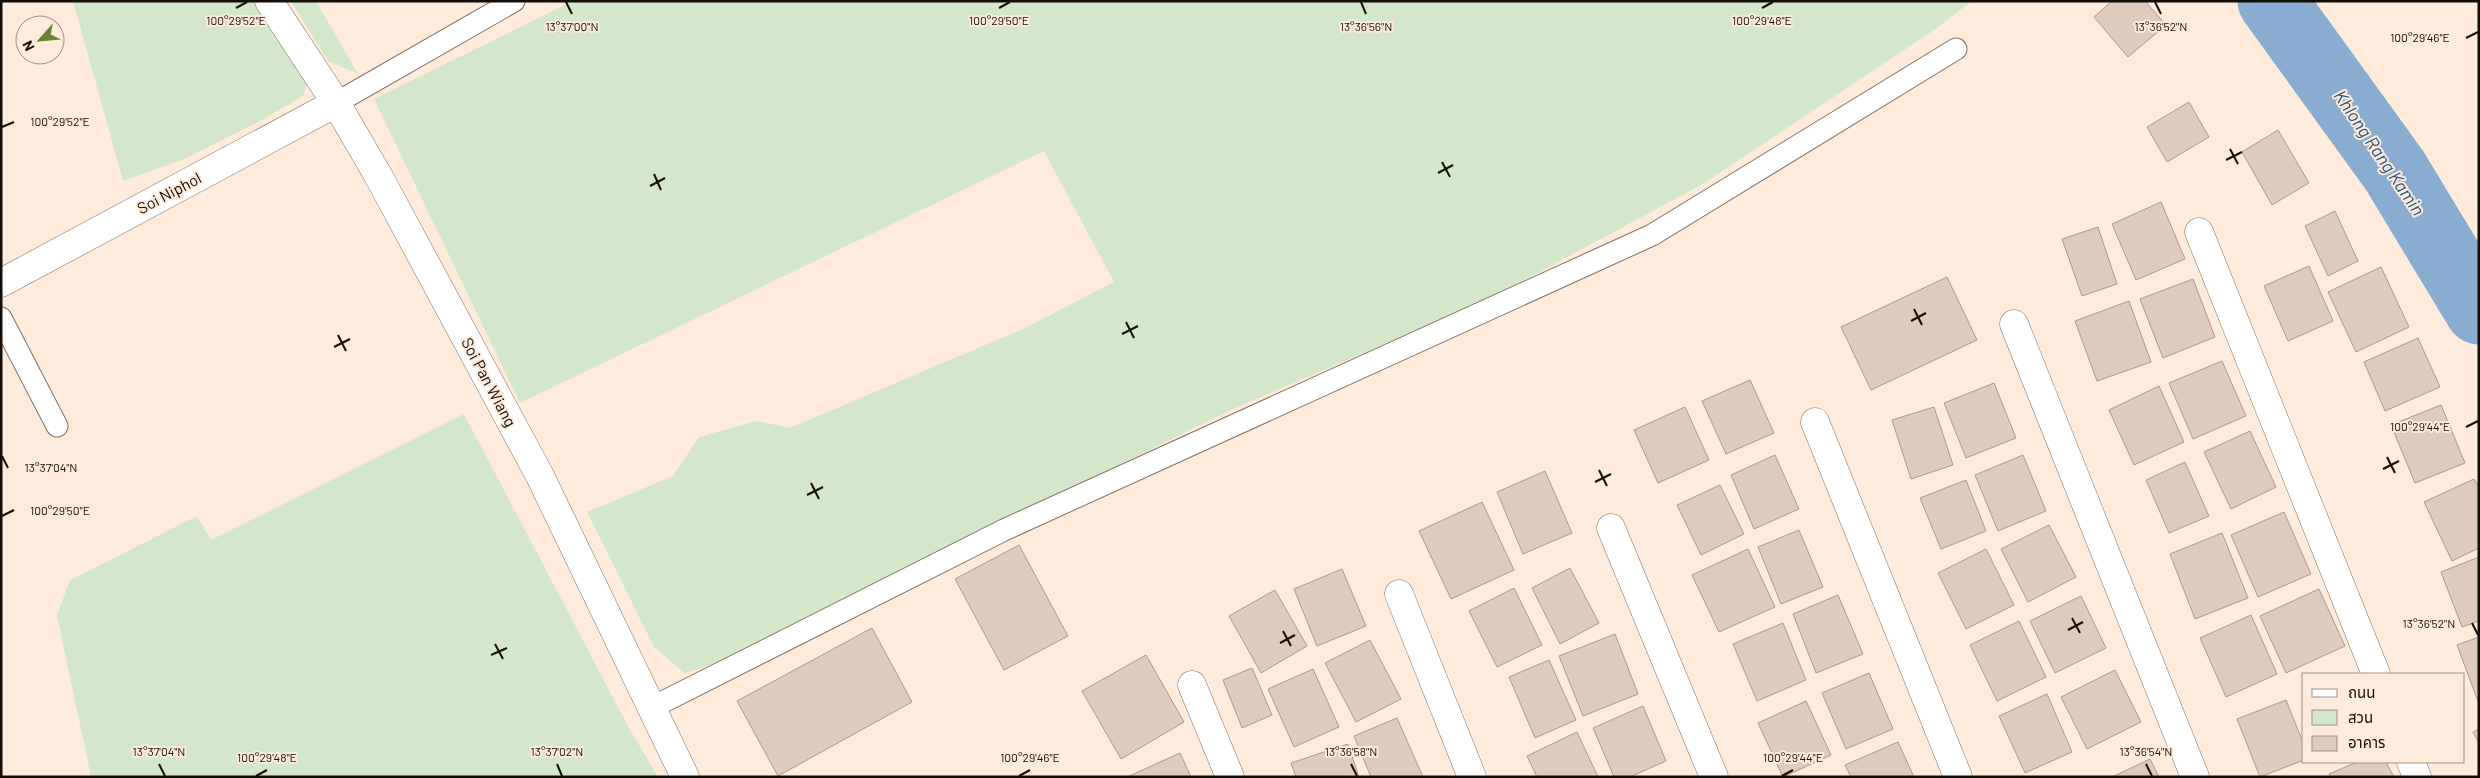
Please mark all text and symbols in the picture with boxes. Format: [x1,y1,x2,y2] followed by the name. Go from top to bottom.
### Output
[206,13,266,27] text: 100°29'52"E
[969,13,1029,27] text: 100°29'50"E
[1732,13,1792,27] text: 100°29'48"E
[15,15,65,65] north arrow
[545,19,599,33] text: 13°37'00"N
[1340,19,1392,33] text: 13°36'56"N
[2135,19,2187,33] text: 13°36'52"N
[2390,30,2450,44] text: 100°29'46"E
[18,38,38,54] text: N
[2330,86,2430,219] water label: Khlong Rang Kamin
[30,114,90,128] text: 100°29'52"E
[133,168,204,217] street label: Soi Niphol
[458,334,521,430] street label: Soi Pan Wiang
[2390,419,2450,433] text: 100°29'44"E
[25,460,77,474] text: 13°37'04"N
[30,503,90,517] text: 100°29'50"E
[2403,616,2455,630] text: 13°36'52"N
[2302,673,2465,763] legend
[2348,683,2375,701] text: ถนน
[2348,708,2373,726] text: สวน
[2348,733,2385,751] text: อาคาร
[133,744,185,758] text: 13°37'04"N
[531,744,583,758] text: 13°37'02"N
[1325,744,1377,758] text: 13°36'58"N
[2120,744,2172,758] text: 13°36'54"N
[237,750,297,764] text: 100°29'48"E
[1000,750,1060,764] text: 100°29'46"E
[1763,750,1823,764] text: 100°29'44"E

